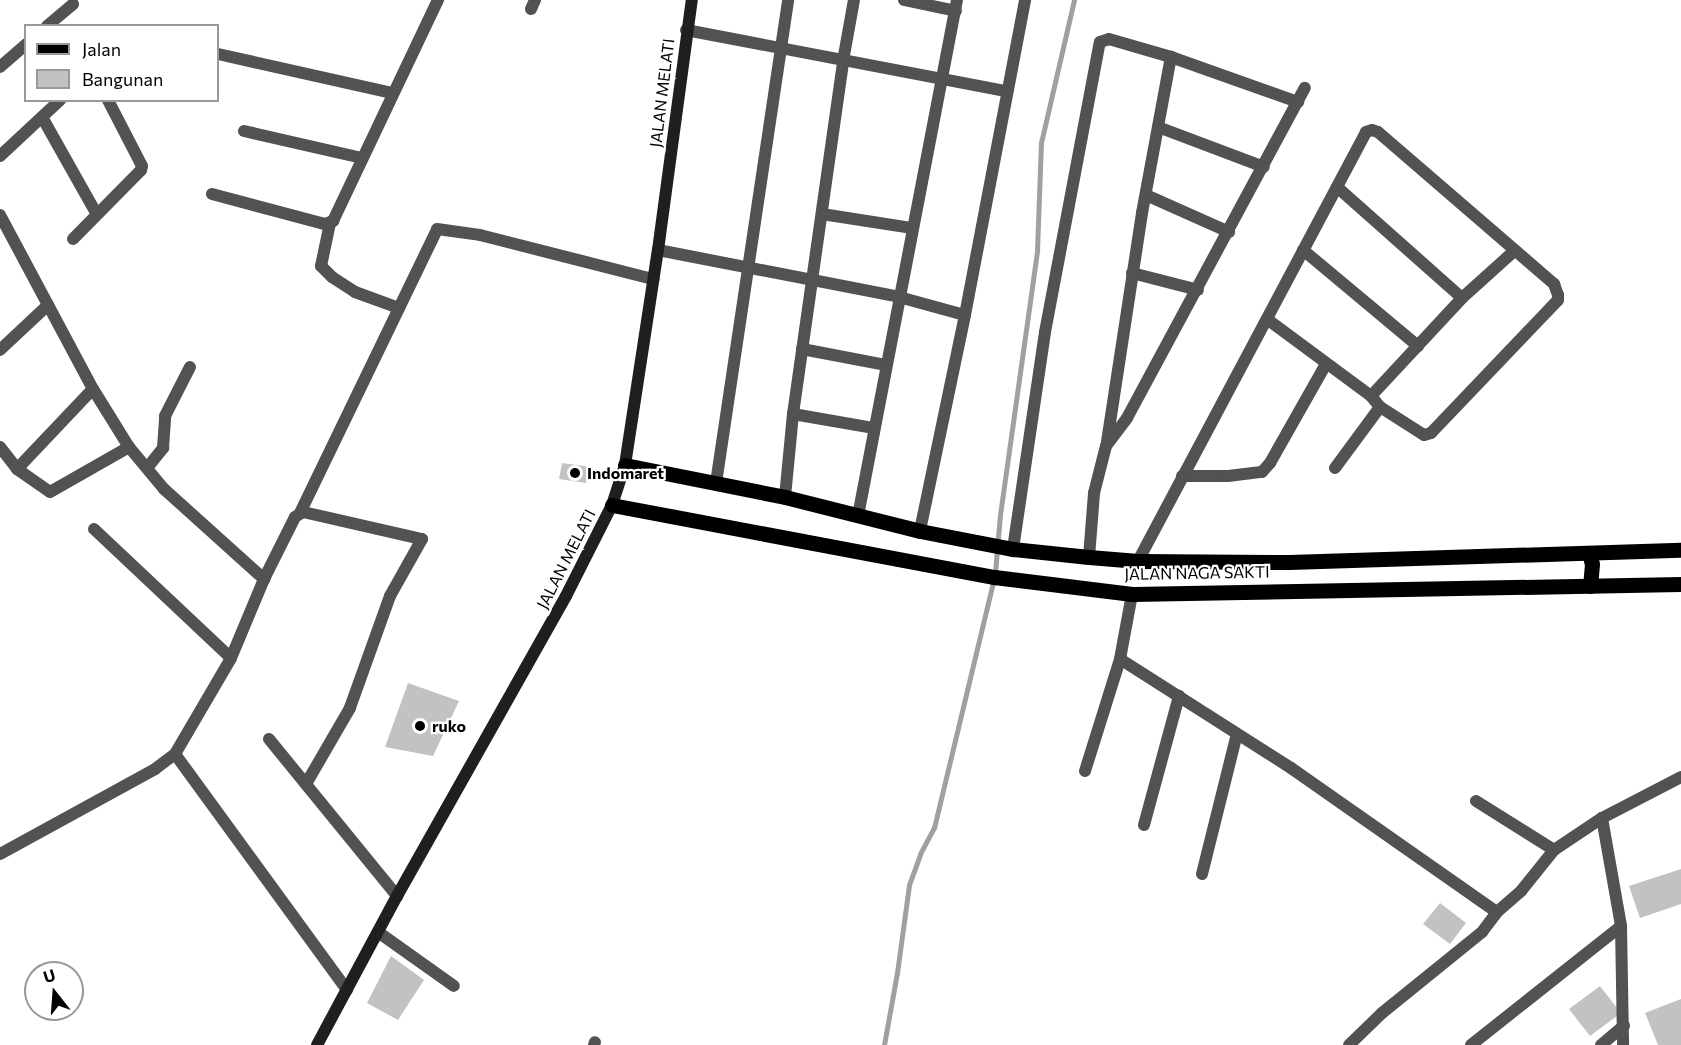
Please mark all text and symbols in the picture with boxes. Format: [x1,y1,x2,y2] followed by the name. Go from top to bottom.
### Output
[24,24,219,102] legend
[82,38,121,60] text: Jalan
[646,38,678,148] street label: JALAN MELATI
[82,68,163,90] text: Bangunan
[587,463,664,483] place label: Indomaret
[568,466,582,480] marker: Indomaret
[533,506,599,612] street label: JALAN MELATI
[1124,562,1270,584] street label: JALAN NAGA SAKTI
[432,716,466,736] place label: ruko
[413,719,427,733] marker: ruko
[24,961,84,1021] north arrow
[41,964,58,986] text: U

